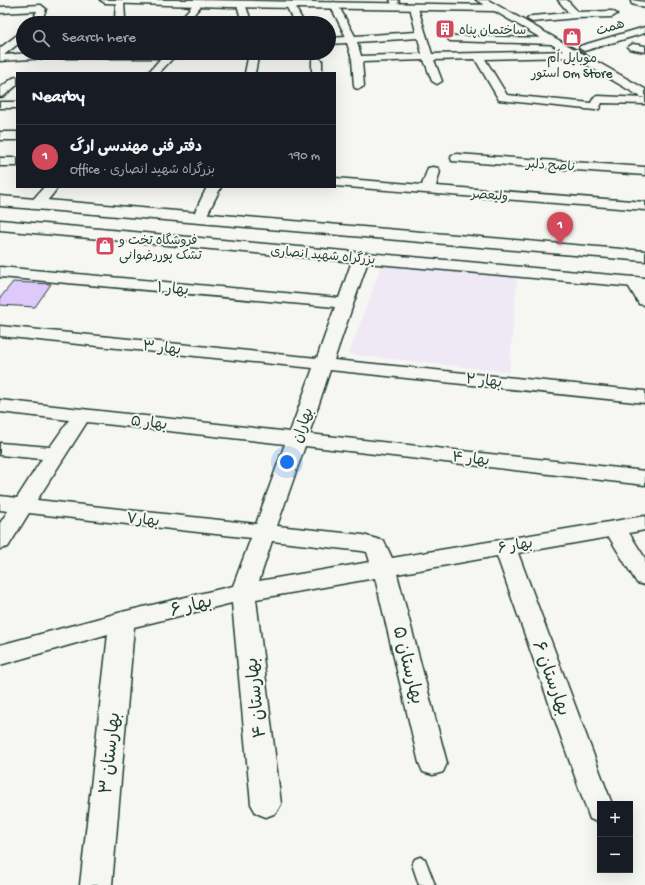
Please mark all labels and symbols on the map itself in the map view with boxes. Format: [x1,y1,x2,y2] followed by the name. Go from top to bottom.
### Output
[595,17,627,40] street label: همت
[434,18,456,40] building icon: ساختمان پناه
[459,24,526,39] place label: ساختمان پناه
[561,26,583,48] shop icon: موبایل اُم استور Om Store
[531,48,613,82] place label: موبایل اُم استور Om Store
[525,157,576,176] street label: ناصح دلبر
[470,187,509,206] street label: ولیعصر
[547,212,573,245] pin: 1
[118,232,202,264] place label: فروشگاه تخت و تشک پوررضوانی
[94,235,116,257] shop icon: فروشگاه تخت و تشک پوررضوانی
[270,242,376,269] street label: بزرگراه شهید انصاری
[156,280,189,300] street label: بهار ۱
[142,338,182,360] street label: بهار ۳
[465,371,503,393] street label: بهار ۲
[289,406,318,446] street label: بهاران
[130,413,168,435] street label: بهار ۵
[451,449,490,471] street label: بهار ۴
[277,452,297,472] your location
[125,510,160,532] street label: بهار۷
[496,535,534,559] street label: بهار ۶
[168,592,215,623] street label: بهار ۶
[387,624,426,707] street label: بهارستان ۵
[526,638,573,719] street label: بهارستان ۶
[243,656,272,739] street label: بهارستان ۴
[97,711,126,795] street label: بهارستان ۳

